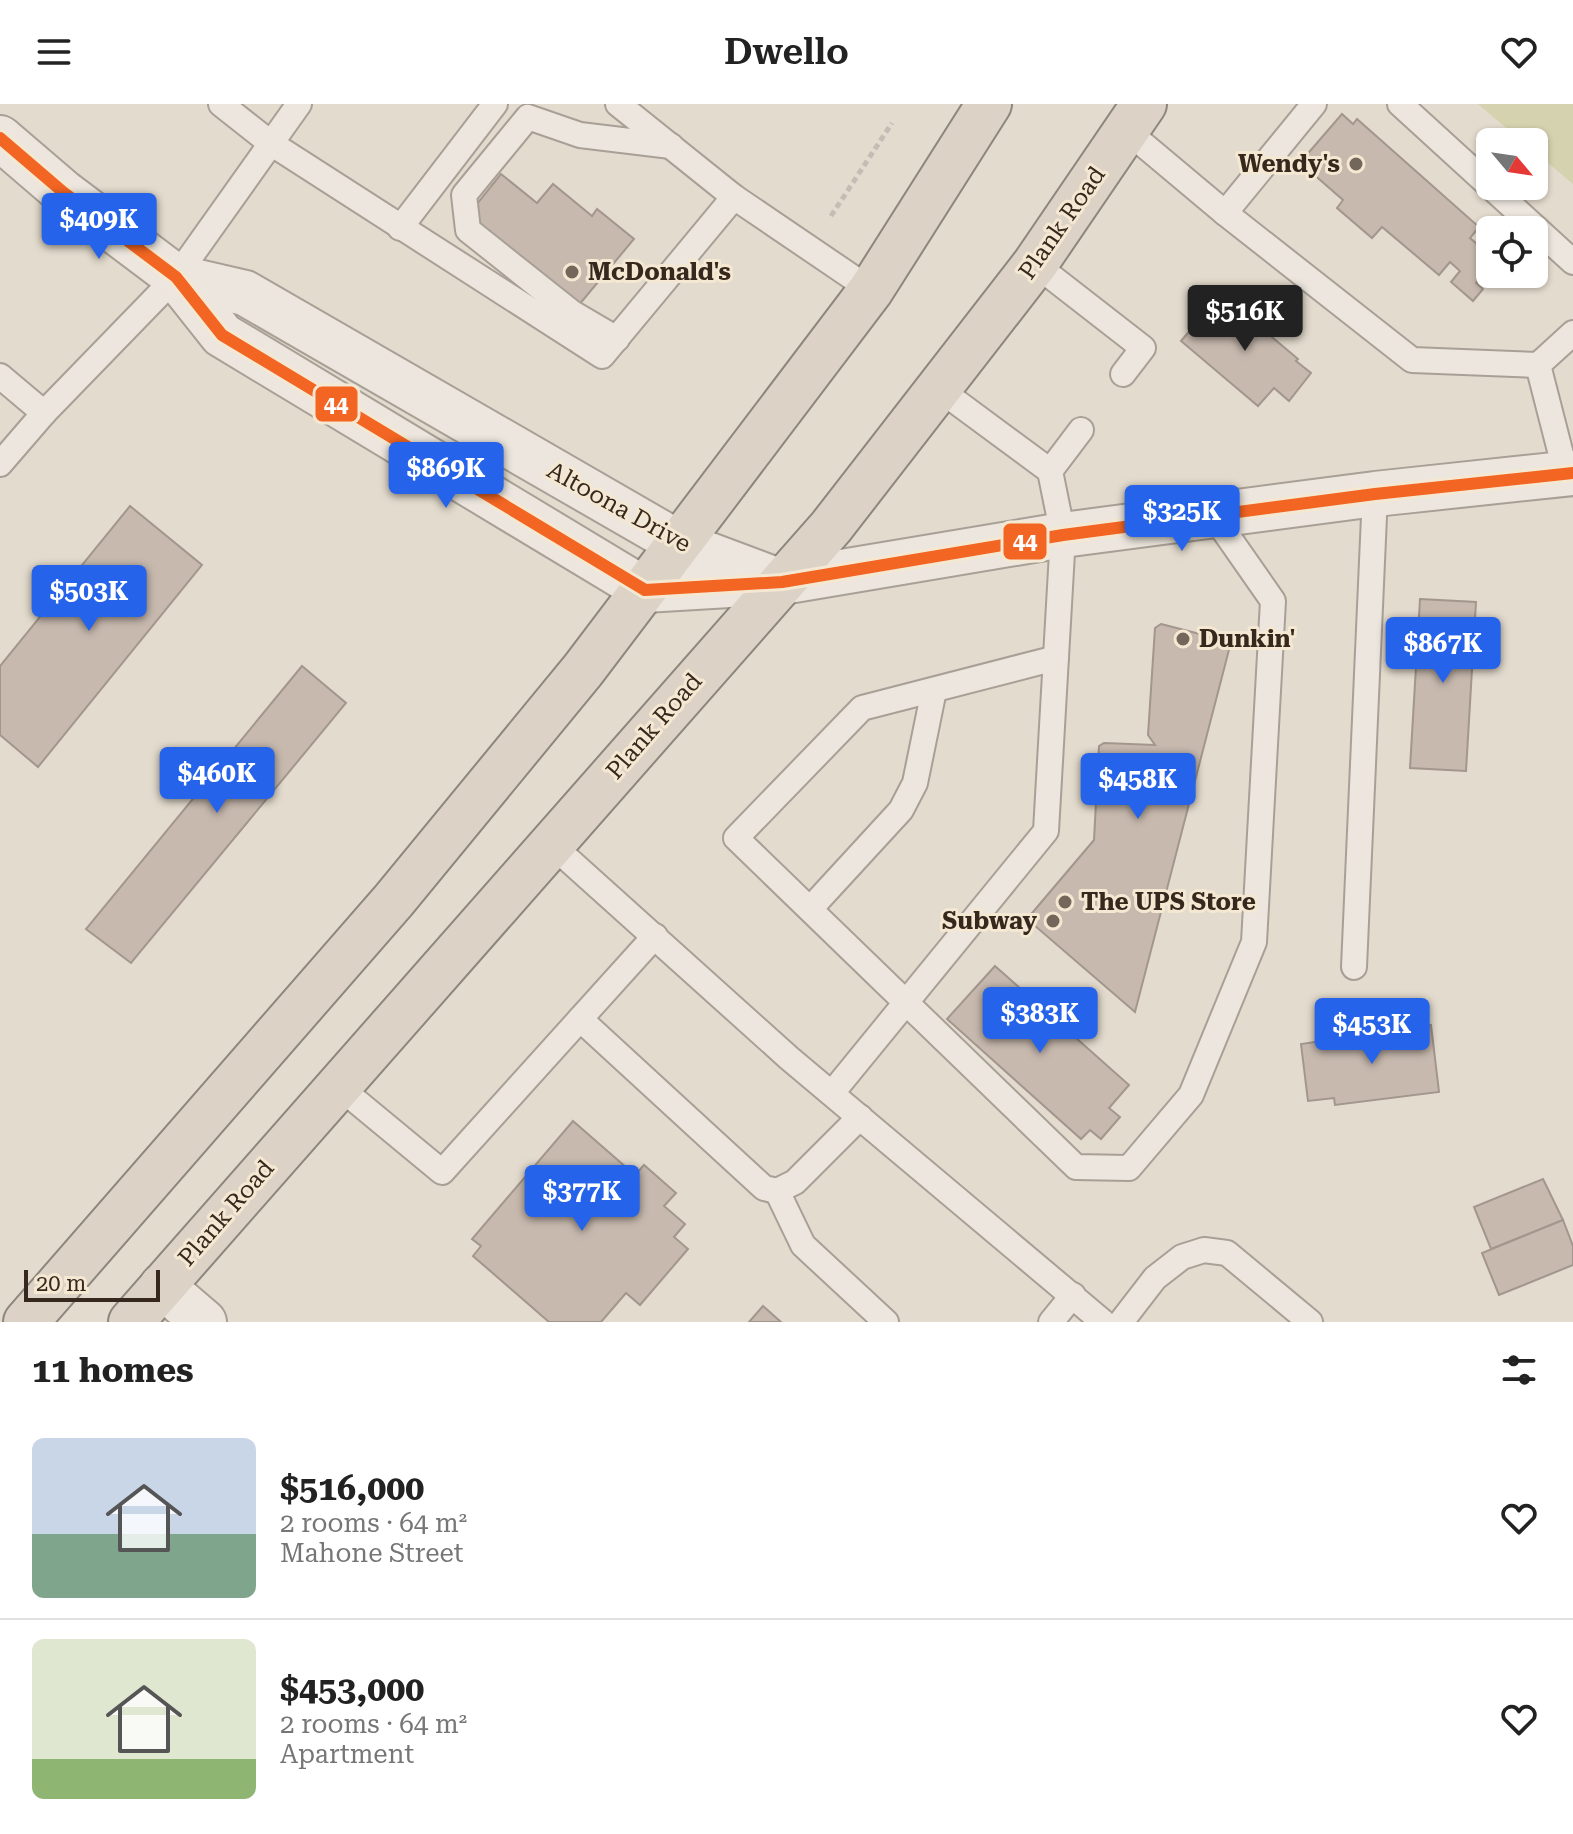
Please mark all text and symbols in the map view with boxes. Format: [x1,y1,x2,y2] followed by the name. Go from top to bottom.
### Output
[32,30,76,74] icon: menu
[1497,30,1541,74] icon: heart
[724,31,849,73] text: Dwello
[1476,128,1548,200] north arrow
[1476,128,1548,288] map controls
[1238,150,1340,178] place label: Wendy's
[1347,155,1365,173] marker: Wendy's
[1013,161,1111,285] street label: Plank Road
[43,193,155,261] pin: $409K
[60,204,138,234] text: $409K
[1476,216,1548,288] button: locate
[588,258,731,286] place label: McDonald's
[563,263,581,281] marker: McDonald's
[1189,285,1301,353] pin: $516K
[1206,296,1284,326] text: $516K
[314,385,359,423] line badge: 44
[324,392,349,417] text: 44
[390,442,502,510] pin: $869K
[407,453,485,483] text: $869K
[542,456,696,558] street label: Altoona Drive
[1126,485,1238,553] pin: $325K
[1143,496,1221,526] text: $325K
[1002,522,1048,561] line badge: 44
[1013,529,1038,554] text: 44
[33,565,145,633] pin: $503K
[50,576,128,606] text: $503K
[1387,617,1499,685] pin: $867K
[1199,625,1296,653] place label: Dunkin'
[1404,628,1482,658] text: $867K
[1174,630,1192,648] marker: Dunkin'
[600,667,708,785] street label: Plank Road
[161,747,273,815] pin: $460K
[1082,753,1194,821] pin: $458K
[178,758,256,788] text: $460K
[1099,764,1177,794] text: $458K
[1081,888,1256,916] place label: The UPS Store
[1056,893,1074,911] marker: The UPS Store
[942,907,1038,935] place label: Subway
[1044,912,1062,930] marker: Subway
[984,987,1096,1055] pin: $383K
[1001,998,1079,1028] text: $383K
[1316,998,1428,1066] pin: $453K
[1333,1009,1411,1039] text: $453K
[172,1154,280,1272] street label: Plank Road
[526,1165,638,1233] pin: $377K
[543,1176,621,1206] text: $377K
[24,1266,160,1302] scale bar
[36,1271,86,1296] text: 20 m
[1497,1348,1541,1392] icon: filters
[32,1350,194,1390] text: 11 homes
[280,1468,424,1508] text: $516,000
[96,1470,192,1566] icon: home
[1497,1496,1541,1540] icon: heart
[280,1508,467,1538] text: 2 rooms · 64 m²
[280,1538,464,1568] text: Mahone Street
[280,1669,424,1709] text: $453,000
[96,1671,192,1767] icon: home
[1497,1697,1541,1741] icon: heart
[280,1709,467,1739] text: 2 rooms · 64 m²
[280,1739,414,1769] text: Apartment

